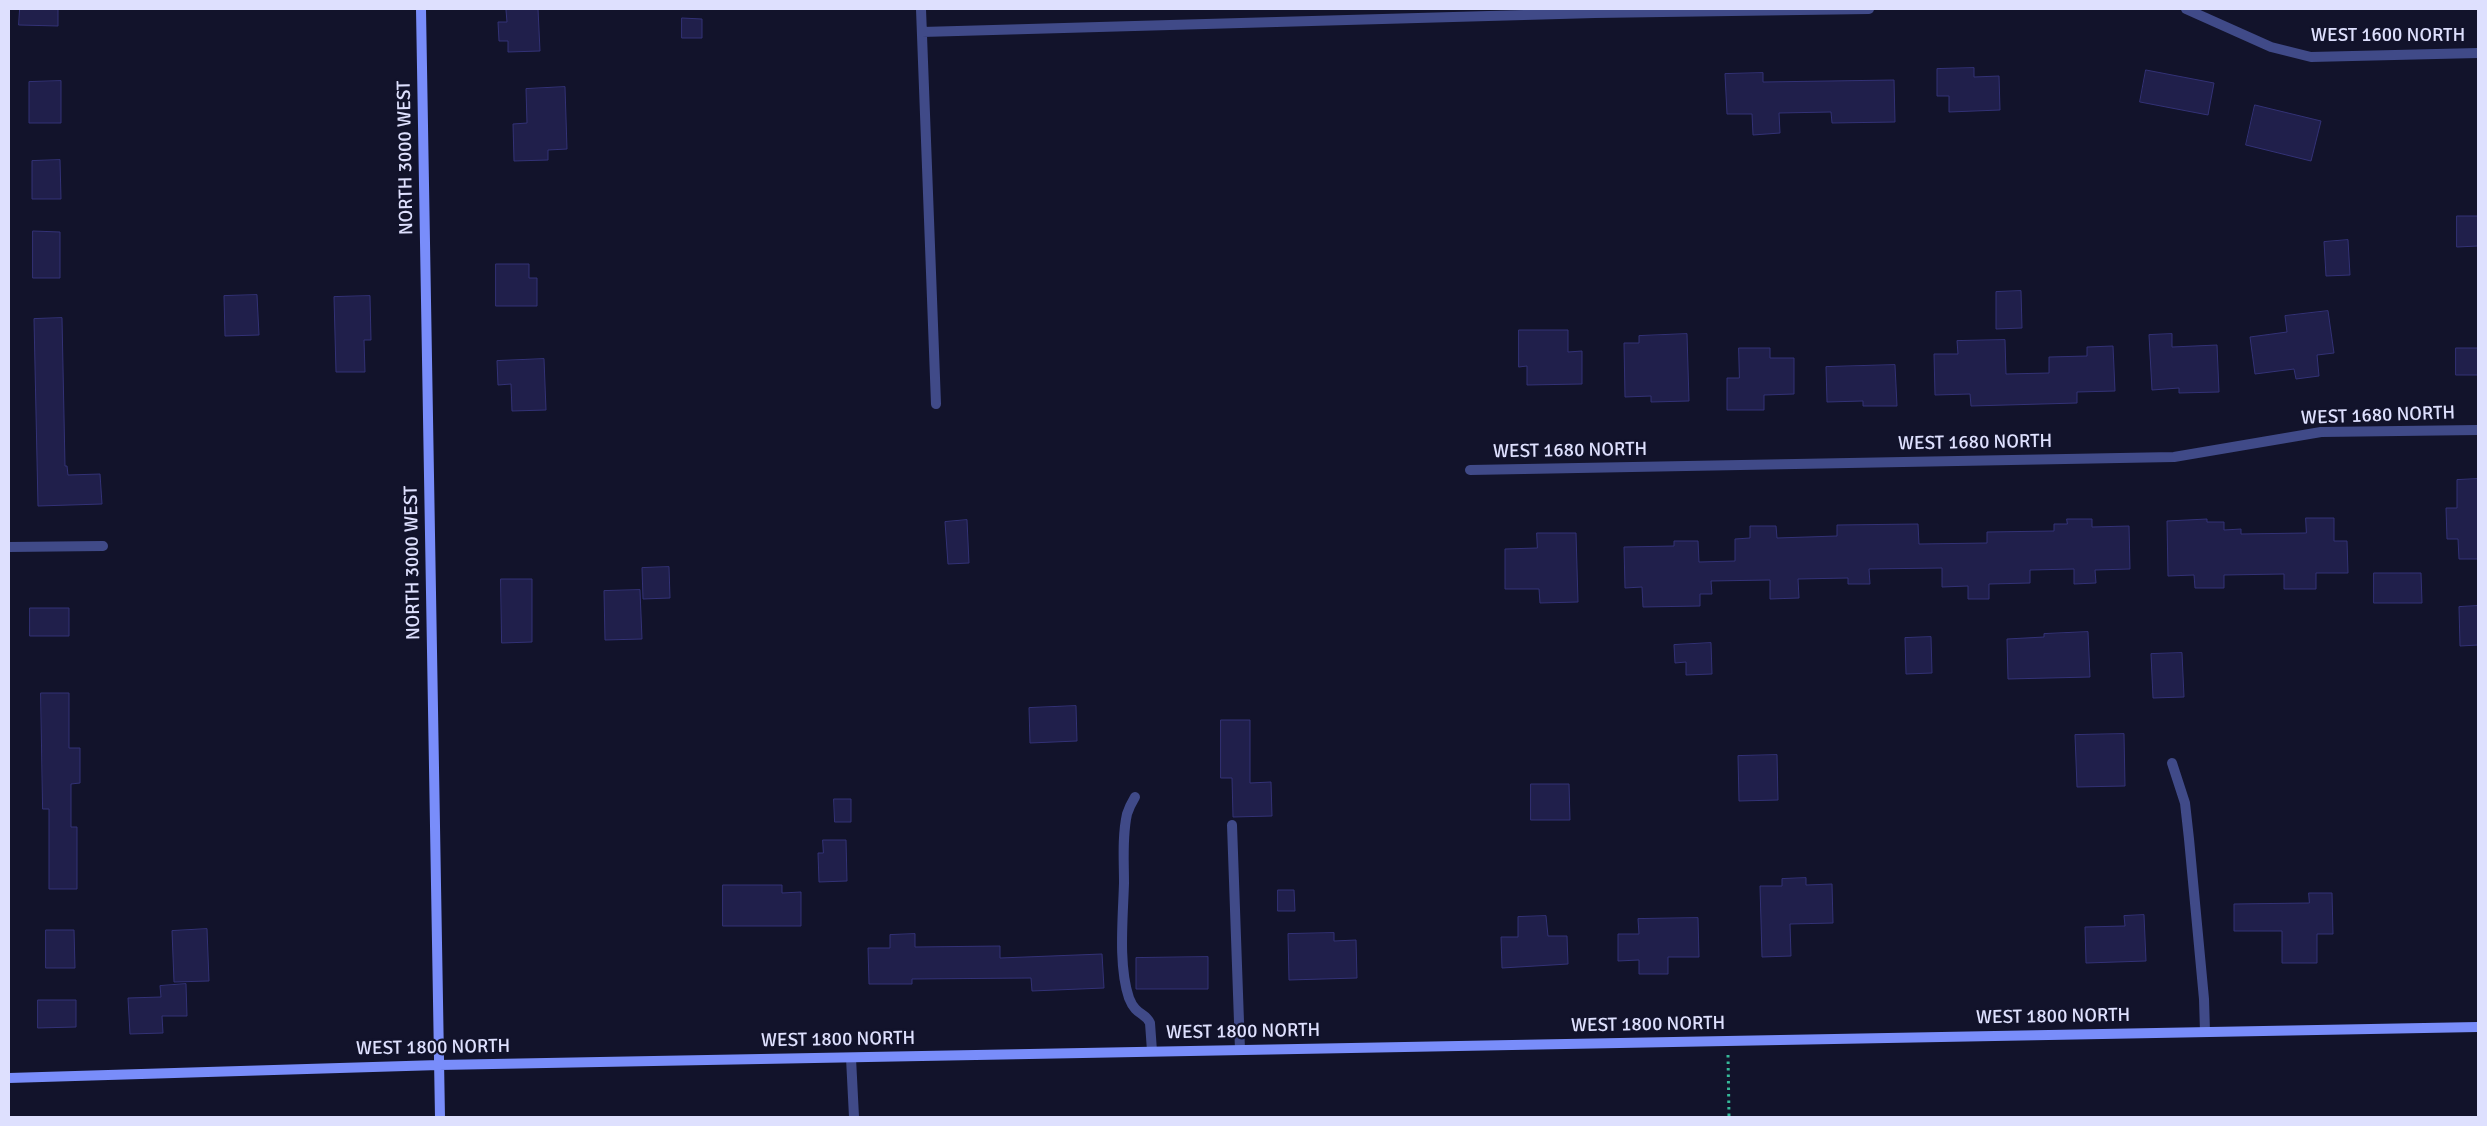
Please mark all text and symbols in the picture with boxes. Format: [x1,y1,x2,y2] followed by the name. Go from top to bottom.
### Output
[2311,25,2465,47] street label: WEST 1600 NORTH
[393,81,419,235] street label: NORTH 3000 WEST
[2300,402,2456,430] street label: WEST 1680 NORTH
[1898,430,2052,456] street label: WEST 1680 NORTH
[1493,438,1647,464] street label: WEST 1680 NORTH
[400,486,426,640] street label: NORTH 3000 WEST
[1976,1004,2130,1030] street label: WEST 1800 NORTH
[1571,1012,1725,1038] street label: WEST 1800 NORTH
[1166,1019,1320,1045] street label: WEST 1800 NORTH
[761,1027,915,1053] street label: WEST 1800 NORTH
[356,1035,510,1061] street label: WEST 1800 NORTH

